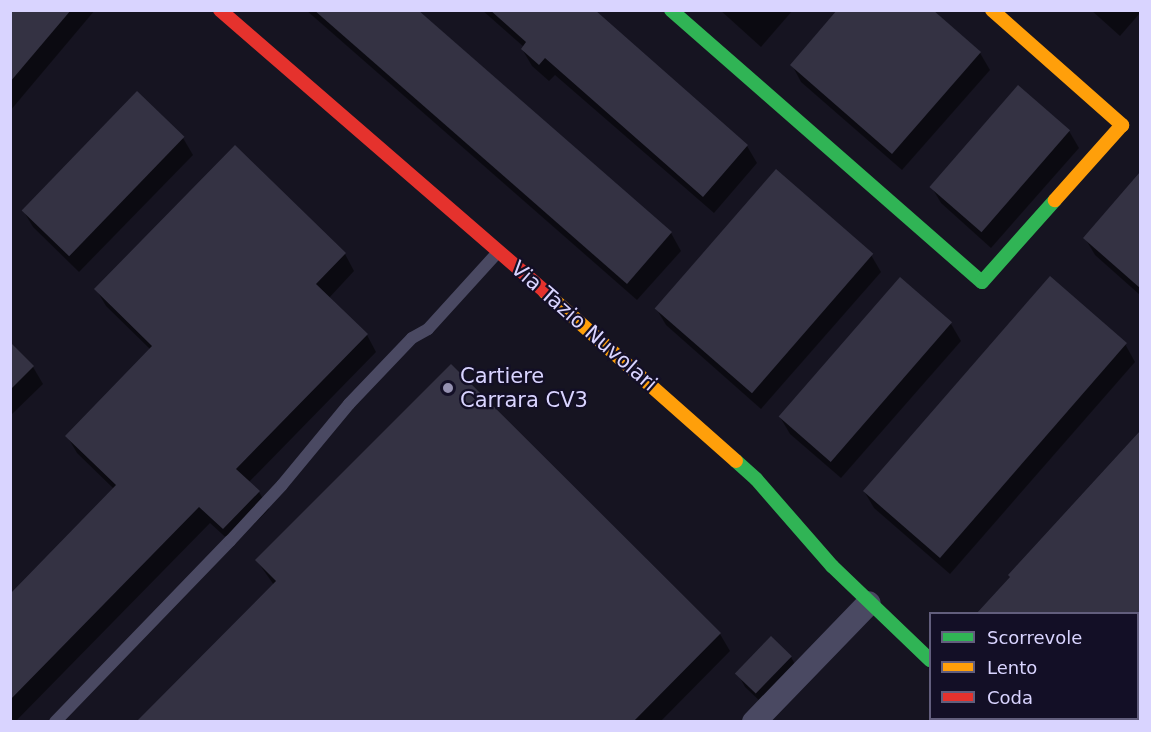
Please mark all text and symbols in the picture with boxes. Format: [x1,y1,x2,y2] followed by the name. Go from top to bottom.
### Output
[506,256,662,396] street label: Via Tazio Nuvolari
[460,363,588,413] place label: Cartiere Carrara CV3
[441,381,455,395] marker: Cartiere Carrara CV3
[929,612,1139,720] legend
[987,627,1082,648] text: Scorrevole
[987,657,1037,678] text: Lento
[987,687,1033,708] text: Coda

